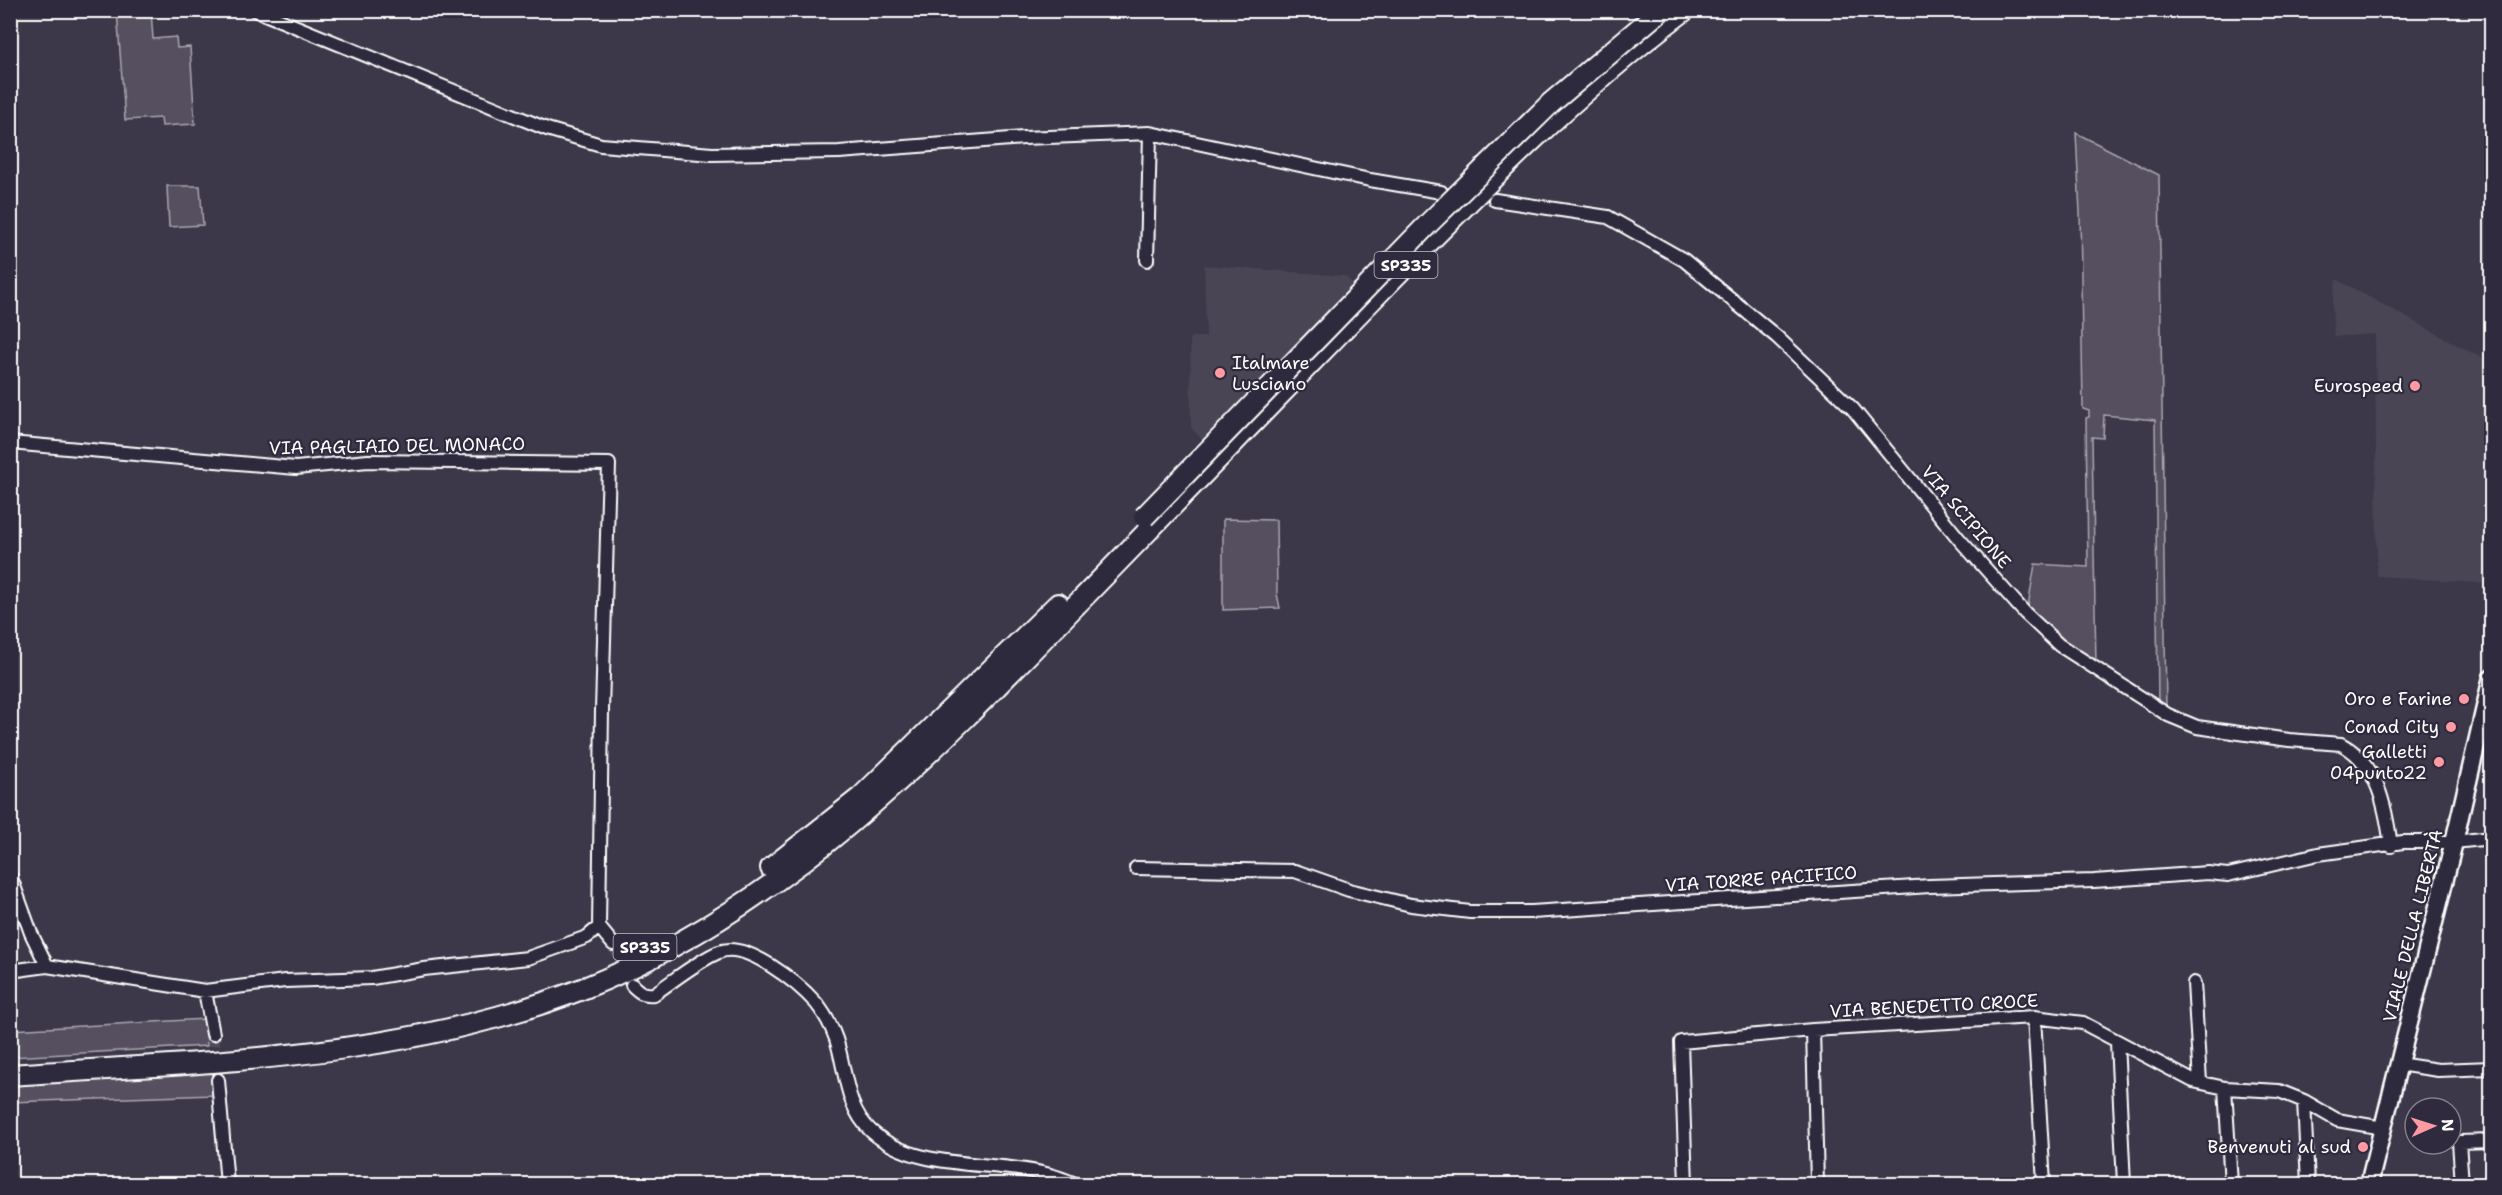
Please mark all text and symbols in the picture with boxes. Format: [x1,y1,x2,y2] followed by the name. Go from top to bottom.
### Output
[1374,252,1438,278] road number: SP335
[1232,351,1310,396] place label: Italmare Lusciano
[1213,366,1227,380] marker: Italmare Lusciano
[2314,374,2403,398] place label: Eurospeed
[2408,379,2422,393] marker: Eurospeed
[269,432,525,460] street label: VIA PAGLIAIO DEL MONACO
[1916,460,2016,574] street label: VIA SCIPIONE
[2344,687,2452,711] place label: Oro e Farine
[2457,692,2471,706] marker: Oro e Farine
[2344,715,2439,739] place label: Conad City
[2444,720,2458,734] marker: Conad City
[2330,740,2427,785] place label: Galletti 04punto22
[2432,755,2446,769] marker: Galletti 04punto22
[2377,827,2449,1025] street label: VIALE DELLA LIBERTÀ
[1664,860,1858,898] street label: VIA TORRE PACIFICO
[614,934,676,960] road number: SP335
[1829,989,2039,1023] street label: VIA BENEDETTO CROCE
[2403,1096,2463,1156] north arrow
[2437,1118,2458,1132] text: N
[2207,1135,2351,1159] place label: Benvenuti al sud
[2356,1140,2370,1154] marker: Benvenuti al sud

